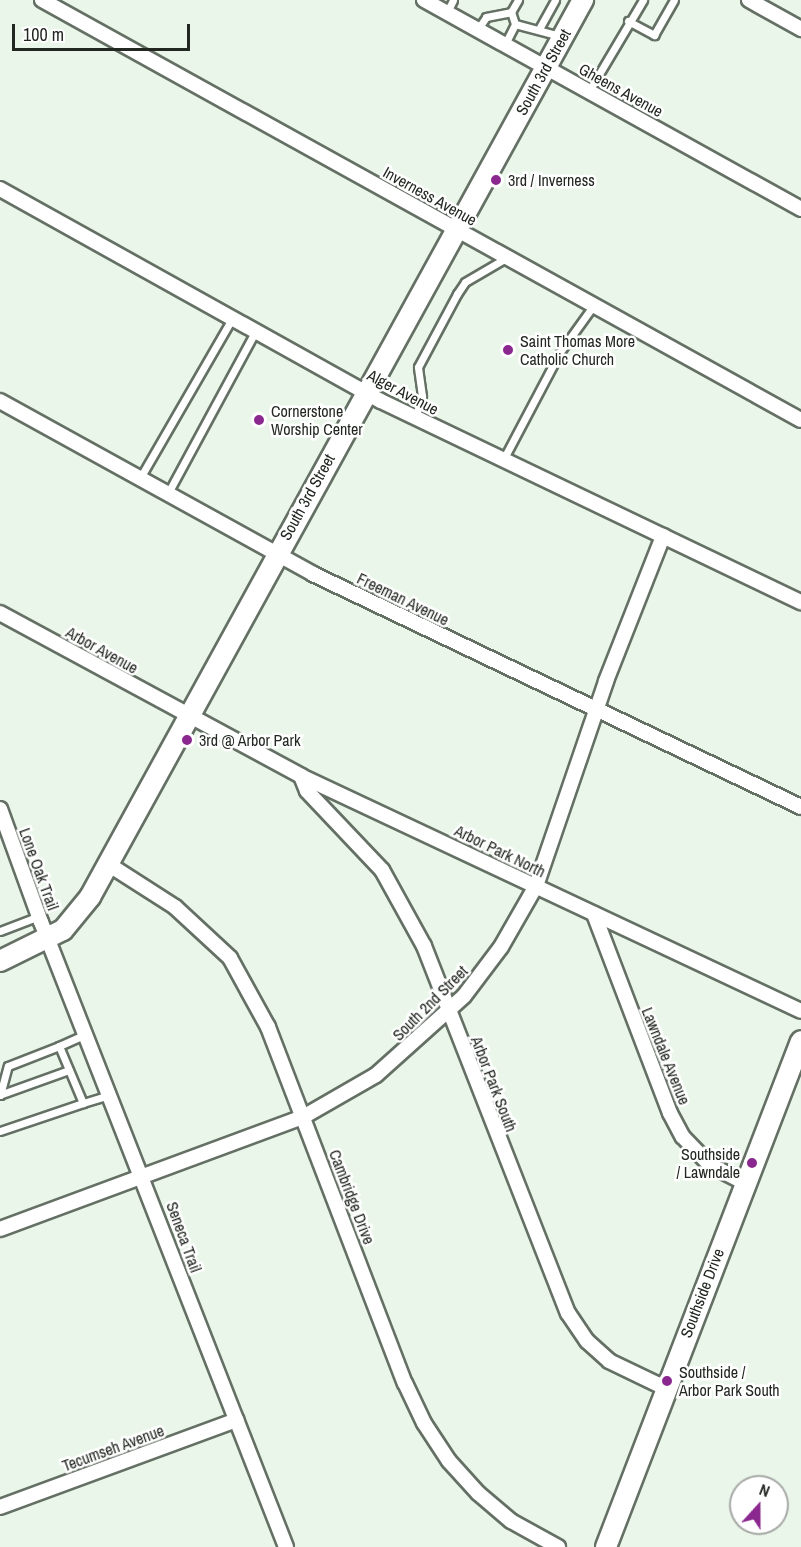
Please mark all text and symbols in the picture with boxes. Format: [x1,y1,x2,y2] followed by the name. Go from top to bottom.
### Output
[15,12,194,50] scale bar
[23,22,64,47] text: 100 m
[511,26,575,118] street label: South 3rd Street
[575,59,667,121] street label: Gheens Avenue
[380,162,480,230] street label: Inverness Avenue
[508,170,595,190] place label: 3rd / Inverness
[489,173,503,187] marker: 3rd / Inverness
[520,331,635,369] place label: Saint Thomas More Catholic Church
[501,343,515,357] marker: Saint Thomas More Catholic Church
[364,365,442,419] street label: Alger Avenue
[271,401,363,439] place label: Cornerstone Worship Center
[252,413,266,427] marker: Cornerstone Worship Center
[275,451,339,543] street label: South 3rd Street
[354,568,452,630] street label: Freeman Avenue
[62,622,142,678] street label: Arbor Avenue
[199,730,301,750] place label: 3rd @ Arbor Park
[180,733,194,747] marker: 3rd @ Arbor Park
[452,821,548,881] street label: Arbor Park North
[15,825,63,913] street label: Lone Oak Trail
[388,961,472,1045] street label: South 2nd Street
[638,1004,694,1108] street label: Lawndale Avenue
[467,1034,521,1134] street label: Arbor Park South
[677,1144,740,1182] place label: Southside / Lawndale
[325,1147,379,1247] street label: Cambridge Drive
[745,1156,759,1170] marker: Southside / Lawndale
[162,1199,206,1275] street label: Seneca Trail
[676,1246,728,1340] street label: Southside Drive
[679,1362,780,1400] place label: Southside / Arbor Park South
[660,1374,674,1388] marker: Southside / Arbor Park South
[59,1421,167,1475] street label: Tecumseh Avenue
[729,1475,789,1535] north arrow
[756,1478,773,1502] text: N

